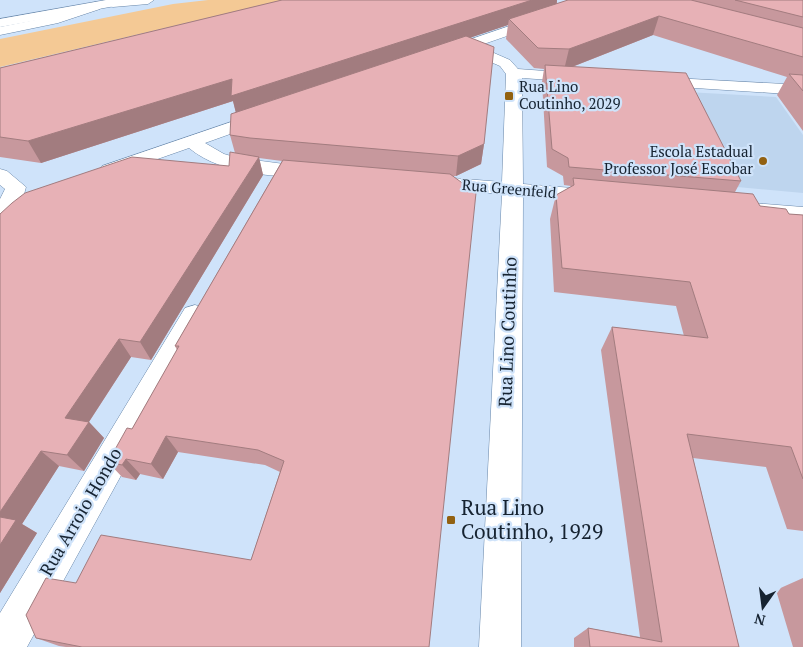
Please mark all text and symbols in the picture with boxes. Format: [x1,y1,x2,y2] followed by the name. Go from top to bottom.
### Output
[519,76,621,113] place label: Rua Lino Coutinho, 2029
[503,90,515,102] marker: Rua Lino Coutinho, 2029
[604,141,753,178] place label: Escola Estadual Professor José Escobar
[757,155,769,167] marker: Escola Estadual Professor José Escobar
[461,174,557,202] street label: Rua Greenfeld
[492,256,522,408] street label: Rua Lino Coutinho
[34,443,127,580] street label: Rua Arroio Hondo
[461,493,603,545] place label: Rua Lino Coutinho, 1929
[445,514,457,526] marker: Rua Lino Coutinho, 1929
[738,582,788,632] north arrow
[752,610,767,631] text: N

